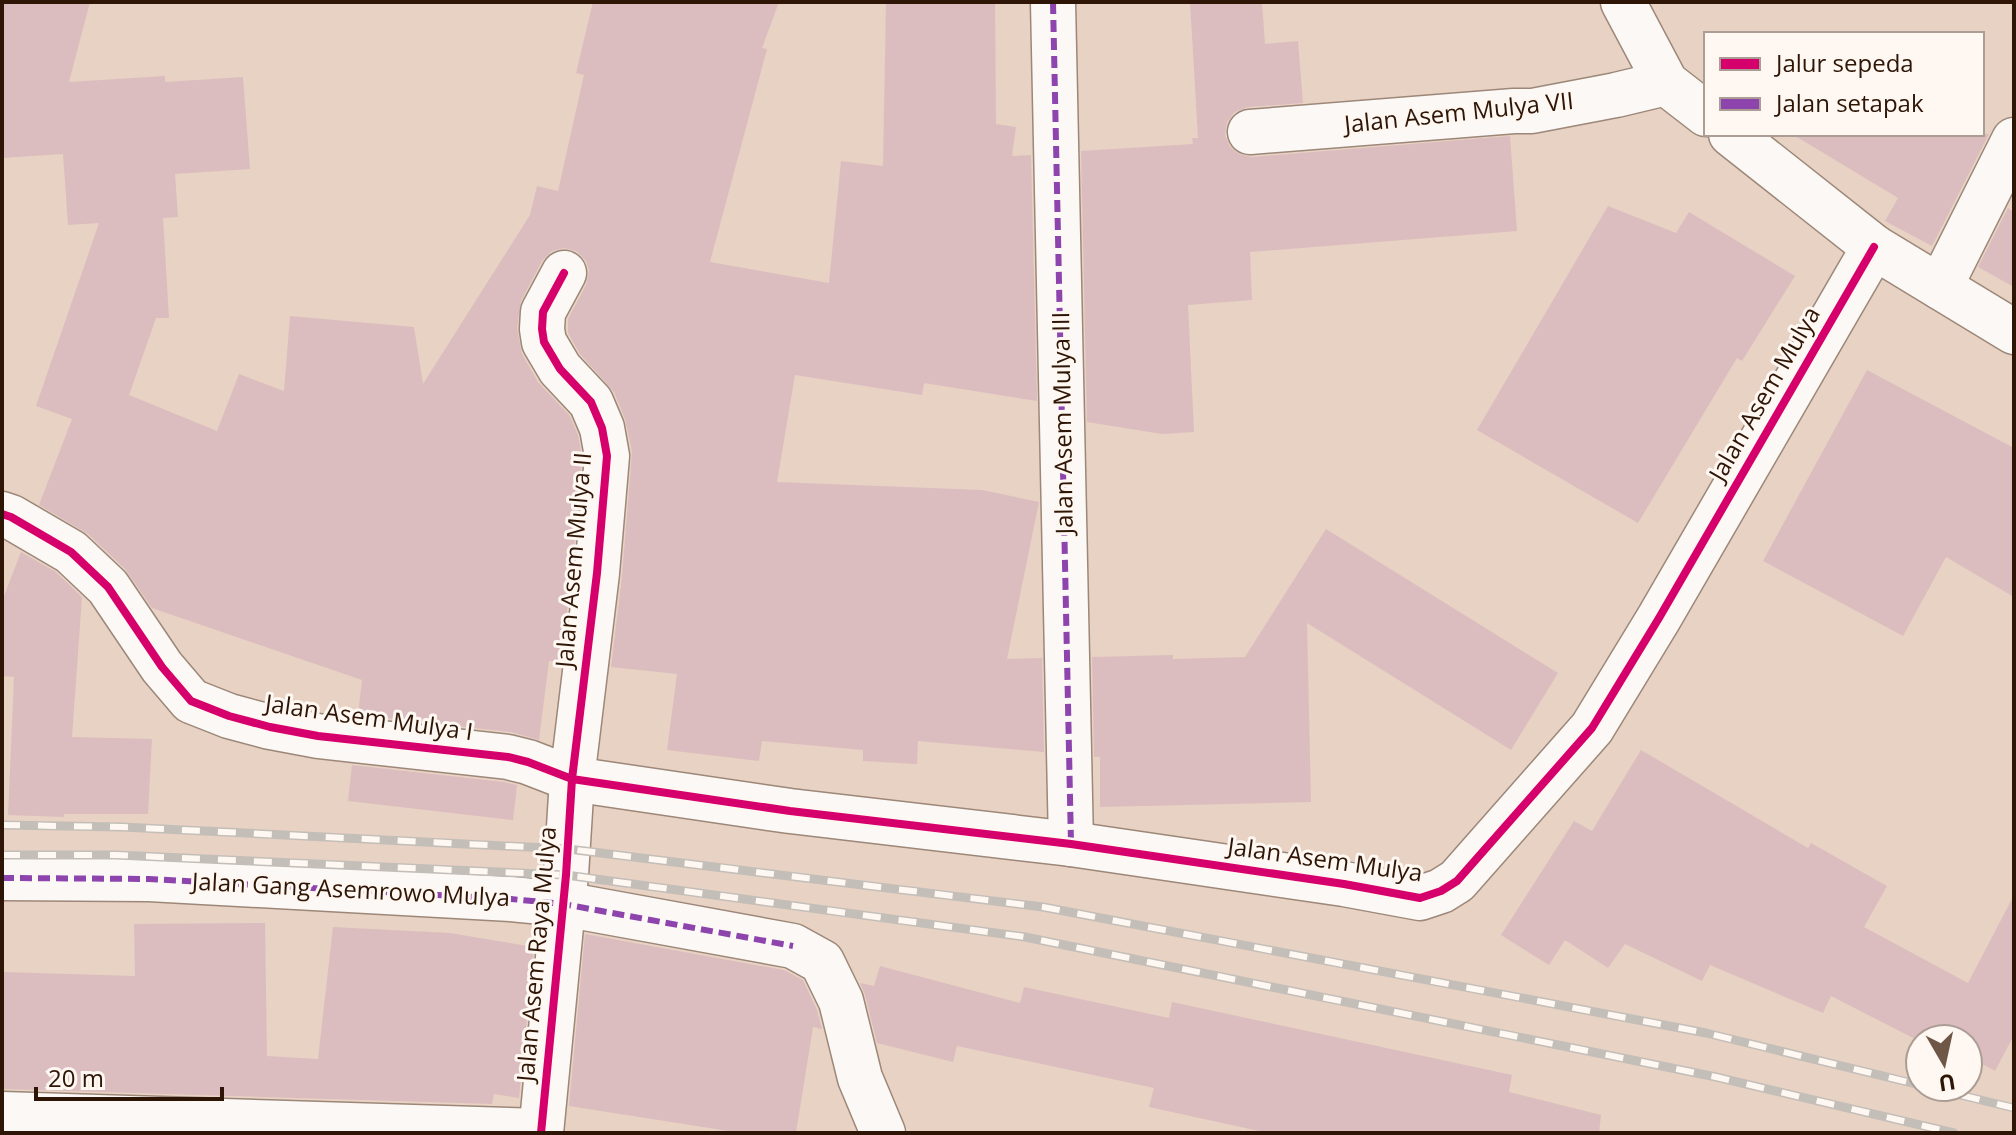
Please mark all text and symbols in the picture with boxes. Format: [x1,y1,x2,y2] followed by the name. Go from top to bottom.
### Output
[1704,32,1984,136] legend
[1774,46,1914,79] text: Jalur sepeda
[1341,83,1575,140] street label: Jalan Asem Mulya VII
[1774,86,1924,119] text: Jalan setapak
[1699,300,1827,488] street label: Jalan Asem Mulya
[1043,311,1080,537] street label: Jalan Asem Mulya III
[546,451,598,671] street label: Jalan Asem Mulya II
[261,685,475,747] street label: Jalan Asem Mulya I
[508,825,563,1085] street label: Jalan Asem Raya Mulya
[1224,828,1425,889] street label: Jalan Asem Mulya
[189,864,511,913] street label: Jalan Gang Asemrowo Mulya
[1904,1023,1984,1103] north arrow
[36,1051,222,1101] scale bar
[48,1061,104,1094] text: 20 m
[1937,1068,1958,1100] text: U

